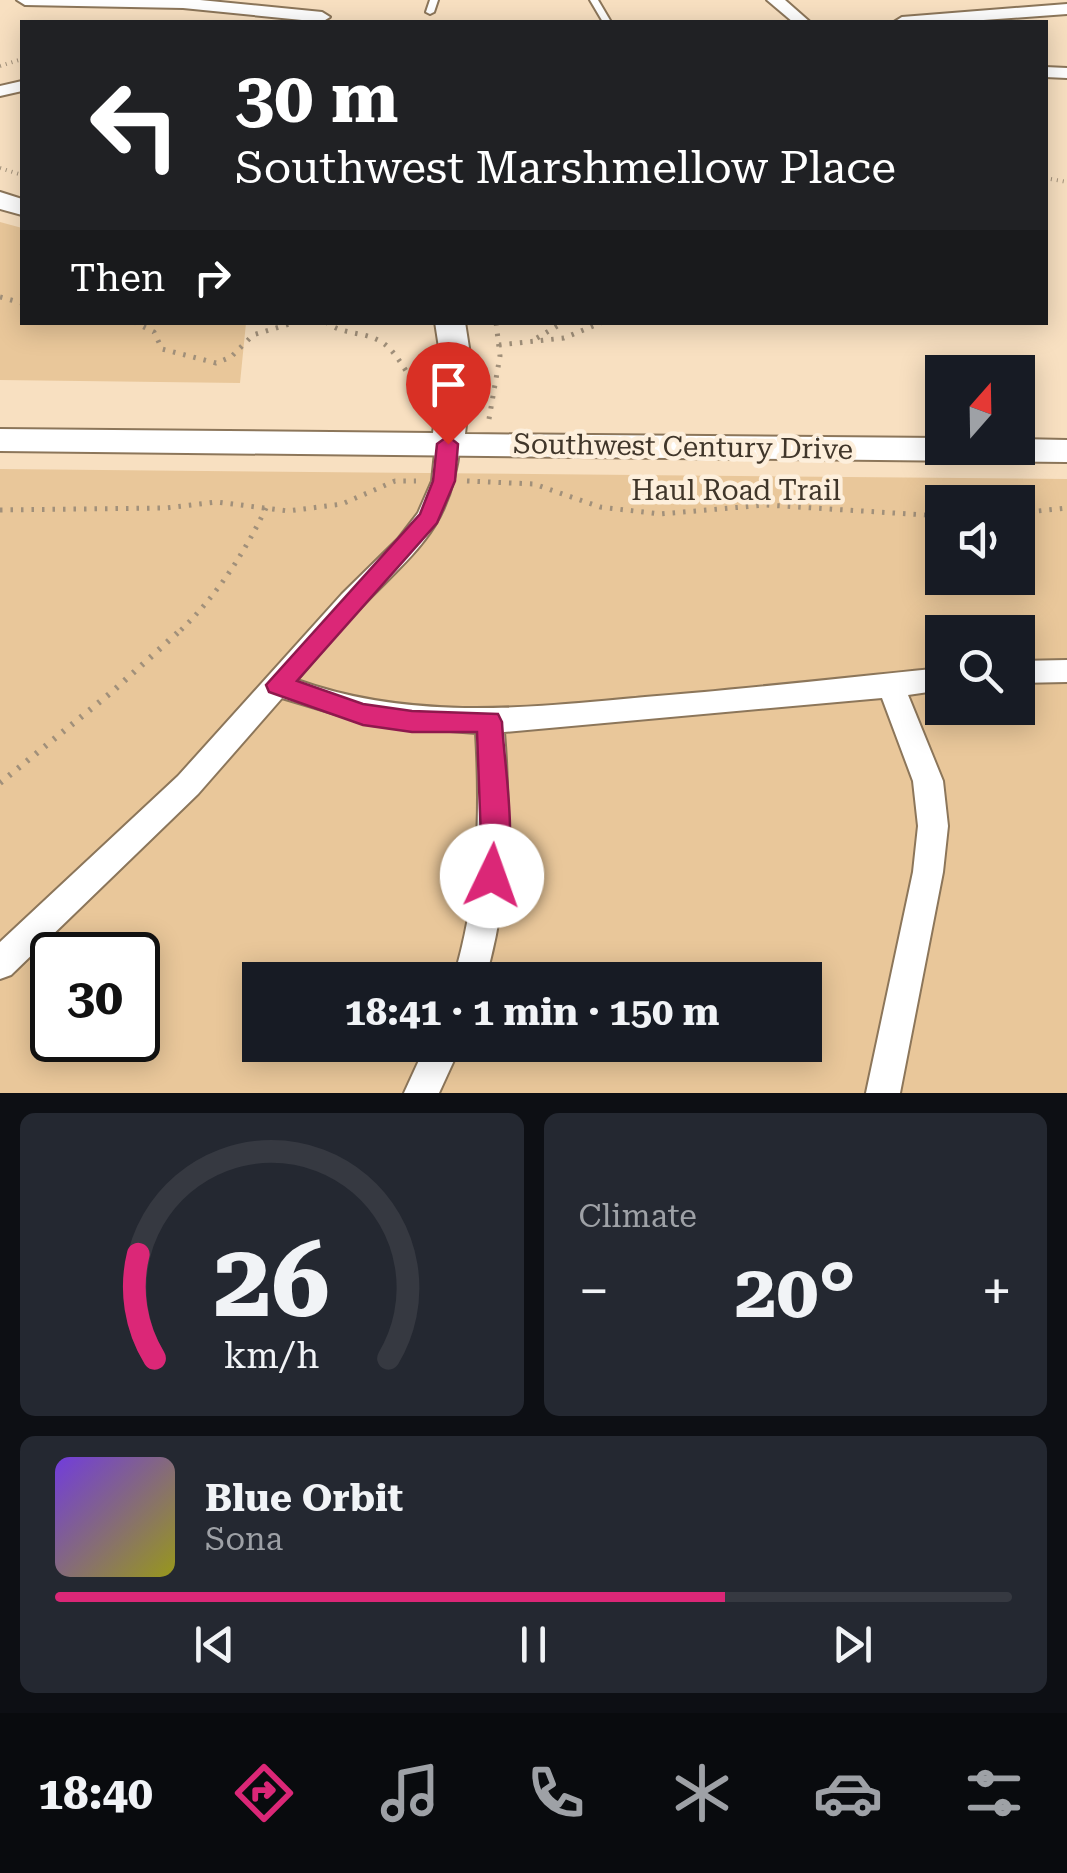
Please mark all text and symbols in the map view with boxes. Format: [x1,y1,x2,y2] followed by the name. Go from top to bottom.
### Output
[235,57,399,139] text: 30 m
[70,60,200,190] icon: left
[235,141,896,194] text: Southwest Marshmellow Place
[185,250,240,305] icon: right
[70,256,165,300] text: Then
[406,342,491,445] pin
[925,355,1035,465] north arrow
[925,355,1035,725] map controls
[421,357,476,412] icon: arrive
[513,427,853,466] street label: Southwest Century Drive
[631,474,841,507] street label: Haul Road Trail
[925,485,1035,595] button: sound
[925,615,1035,725] button: search
[440,824,544,928] position arrow
[30,932,160,1062] speed limit sign: 30
[345,990,719,1034] text: 18:41 · 1 min · 150 m
[579,1197,697,1235] text: Climate
[214,1220,330,1341] text: 26
[735,1247,856,1335] text: 20°
[579,1259,609,1323] text: −
[981,1259,1012,1323] text: +
[224,1335,320,1377] text: km/h
[205,1476,403,1520] text: Blue Orbit
[205,1520,283,1558] text: Sona
[187,1617,242,1672] icon: previous
[506,1617,561,1672] icon: pause
[825,1617,880,1672] icon: next
[229,1758,299,1828] icon: directions
[375,1758,445,1828] icon: music
[521,1758,591,1828] icon: phone
[667,1758,737,1828] icon: climate
[813,1758,883,1828] icon: car
[959,1758,1029,1828] icon: filters
[38,1767,153,1820] text: 18:40

